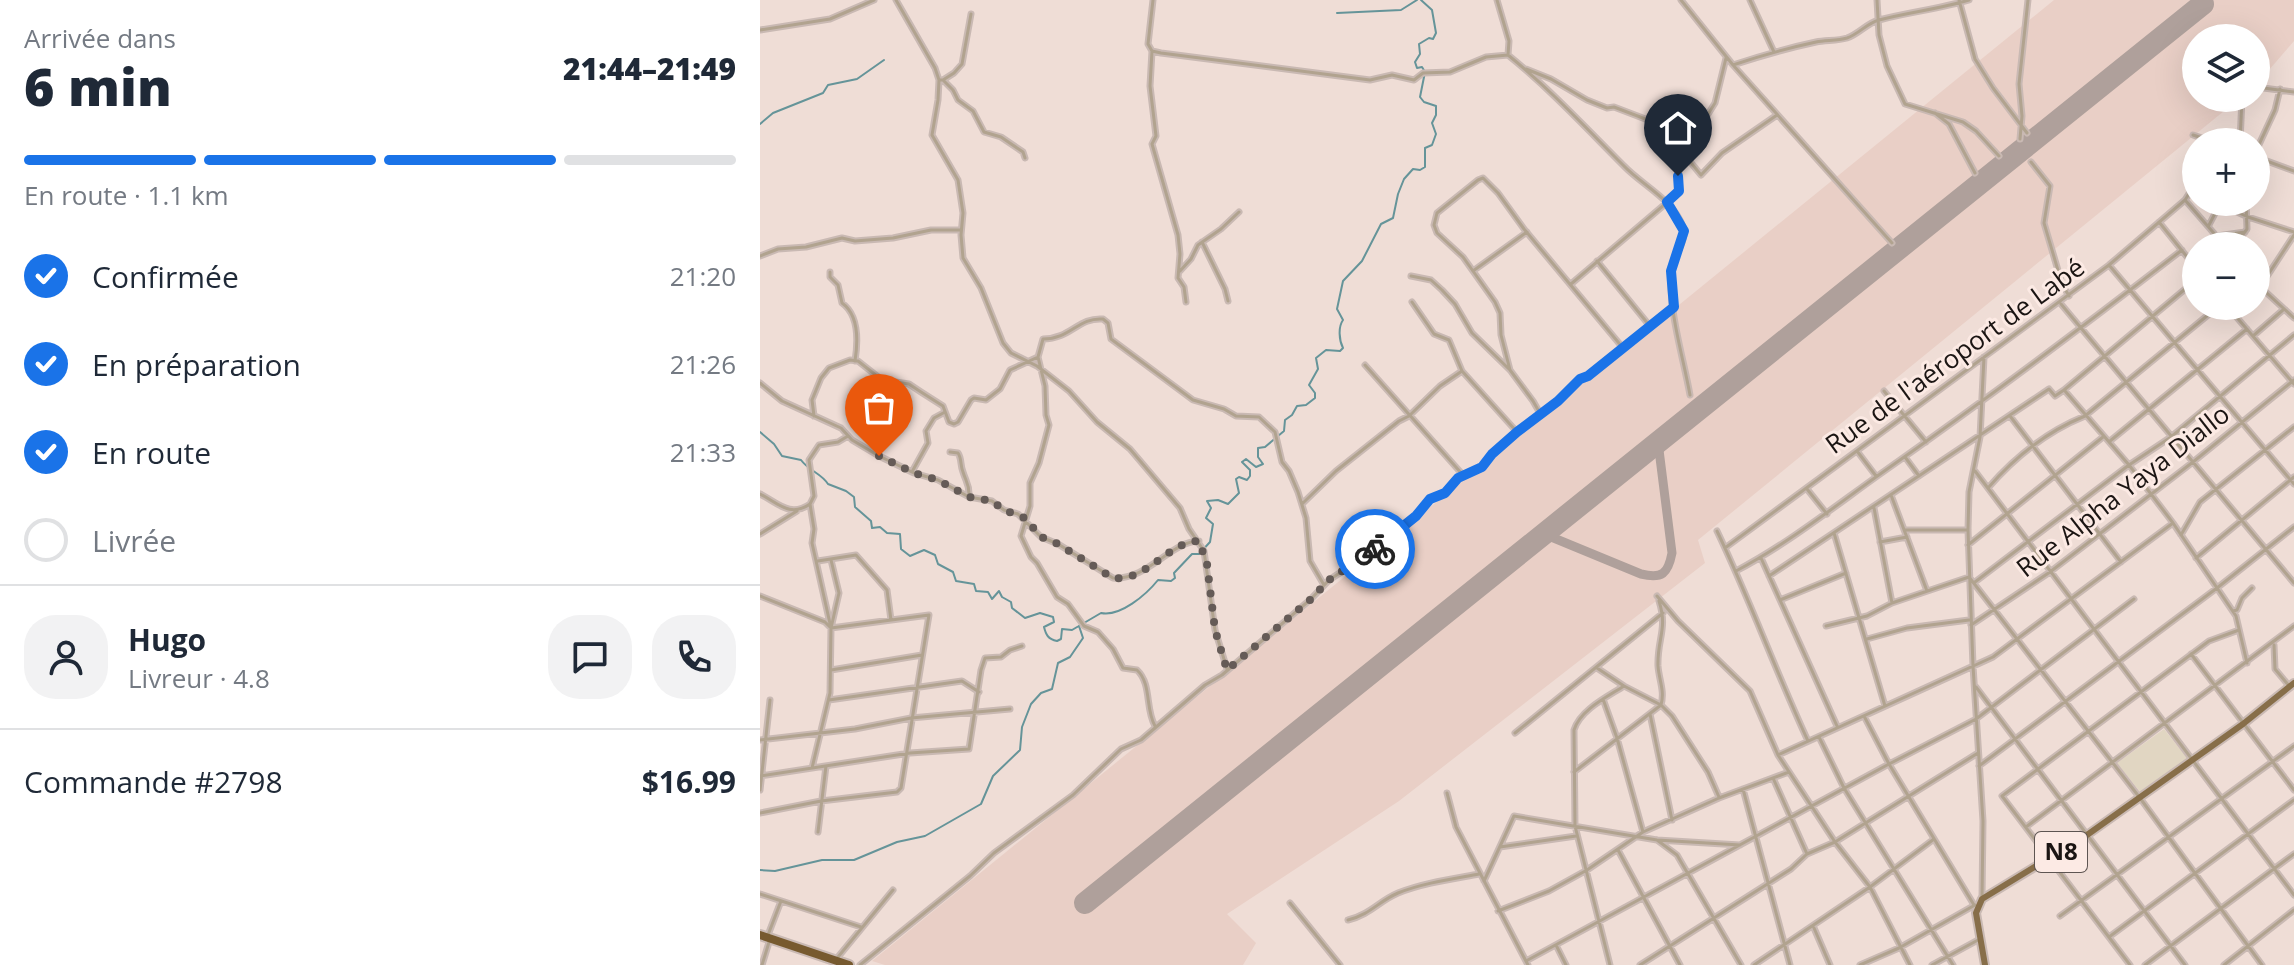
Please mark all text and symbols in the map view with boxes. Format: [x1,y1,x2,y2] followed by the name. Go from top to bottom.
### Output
[24,20,176,56] text: Arrivée dans
[2182,24,2270,320] map controls
[2182,24,2270,112] button: layers
[563,48,736,89] text: 21:44–21:49
[24,50,172,121] text: 6 min
[1644,94,1712,176] pin
[1656,106,1700,150] icon: home
[2182,128,2270,216] button: +
[24,177,229,213] text: En route · 1.1 km
[2182,232,2270,320] button: −
[1818,249,2091,461] street label: Rue de l'aéroport de Labé
[24,254,68,298] icon: check
[92,256,239,297] text: Confirmée
[670,258,736,294] text: 21:20
[24,342,68,386] icon: check
[92,344,301,385] text: En préparation
[670,346,736,382] text: 21:26
[845,374,913,456] pin
[857,386,901,430] icon: bag
[2008,396,2236,585] street label: Rue Alpha Yaya Diallo
[24,430,68,474] icon: check
[92,432,211,473] text: En route
[670,434,736,470] text: 21:33
[1335,509,1415,589] courier
[92,520,176,561] text: Livrée
[1353,527,1397,571] icon: bike
[24,615,108,699] button: person
[548,615,632,699] button: chat
[652,615,736,699] button: phone
[128,619,206,660] text: Hugo
[128,660,270,696] text: Livreur · 4.8
[24,761,283,802] text: Commande #2798
[642,761,736,802] text: $16.99
[2035,832,2087,872] road number: N8

